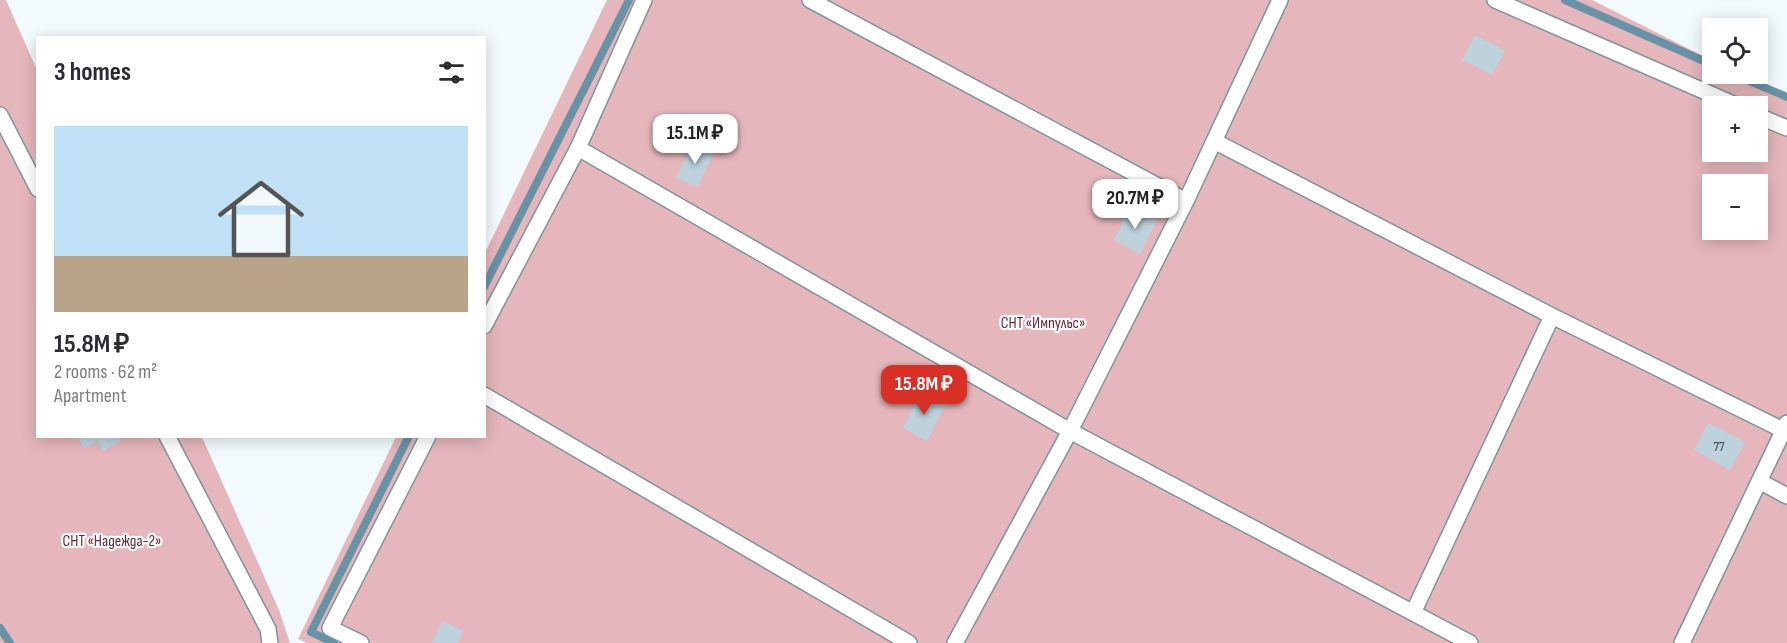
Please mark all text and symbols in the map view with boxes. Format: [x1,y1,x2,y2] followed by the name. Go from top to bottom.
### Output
[1702,18,1768,240] map controls
[1702,18,1768,84] button: locate
[435,56,468,89] icon: filters
[54,57,131,88] text: 3 homes
[1702,96,1768,162] button: +
[640,114,750,165] pin: 15.1M ₽
[667,121,723,145] text: 15.1M ₽
[207,165,315,273] icon: home
[1702,174,1768,240] button: −
[1080,179,1190,230] pin: 20.7M ₽
[1106,186,1164,210] text: 20.7M ₽
[1001,314,1085,333] park label: СНТ «Импульс»
[54,329,129,360] text: 15.8M ₽
[54,360,157,384] text: 2 rooms · 62 m²
[869,365,979,416] pin: 15.8M ₽
[895,372,953,396] text: 15.8M ₽
[54,384,127,408] text: Apartment
[1713,438,1725,455] house number: 77
[63,532,161,551] park label: СНТ «Надежда-2»

